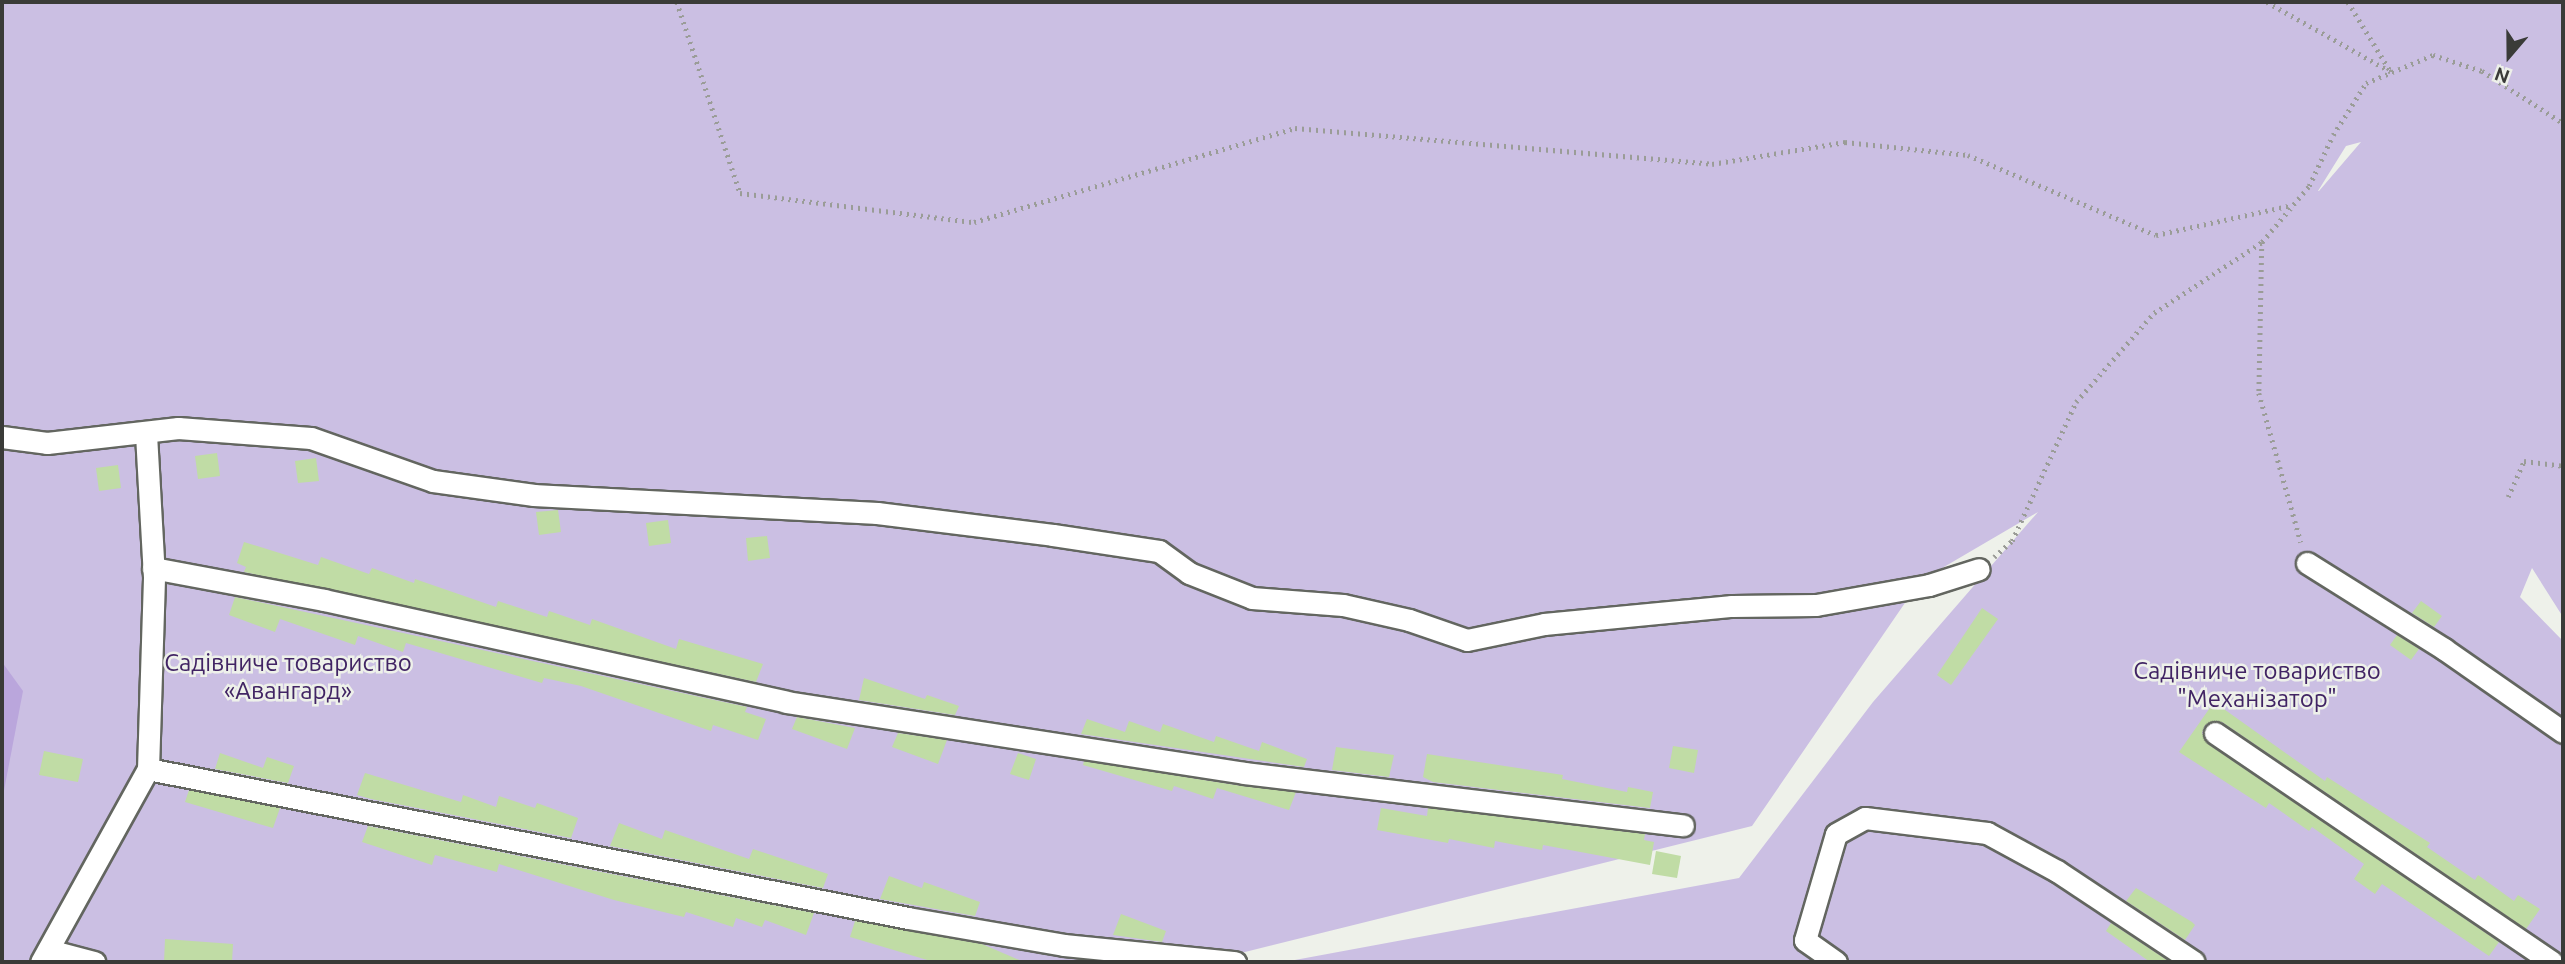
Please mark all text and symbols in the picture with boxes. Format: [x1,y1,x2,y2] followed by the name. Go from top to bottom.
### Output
[2474,21,2544,91] north arrow
[2491,63,2512,88] text: N
[164,649,412,705] park label: Садівниче товариство «Авангард»
[2133,657,2381,713] park label: Садівниче товариство "Механізатор"

